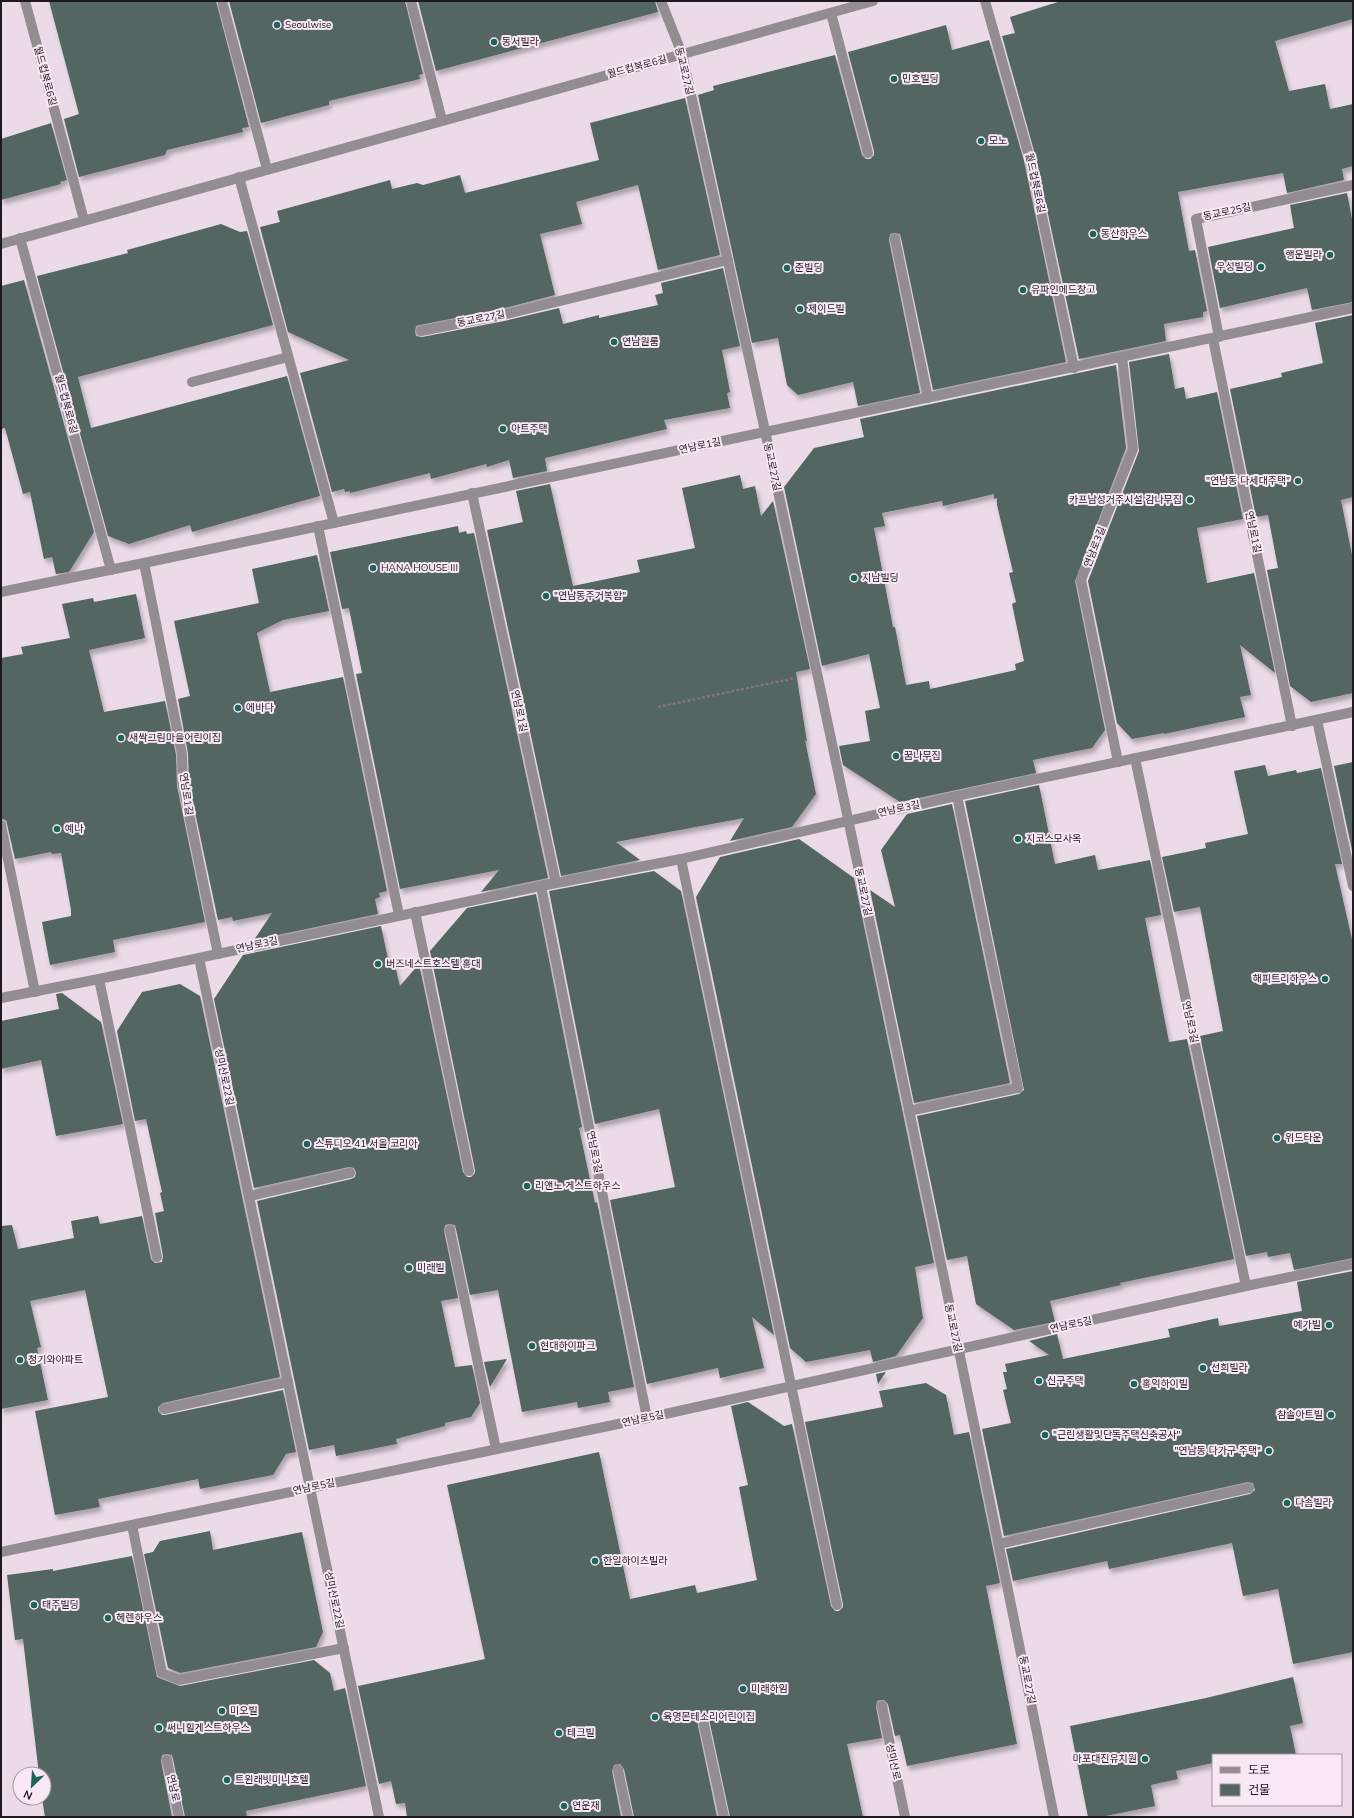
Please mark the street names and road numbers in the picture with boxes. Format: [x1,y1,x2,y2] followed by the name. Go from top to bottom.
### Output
[30,45,60,107] street label: 월드컵북로6길
[671,46,697,96] street label: 동교로27길
[606,52,668,82] street label: 월드컵북로6길
[1022,152,1048,214] street label: 월드컵북로6길
[1202,200,1252,224] street label: 동교로25길
[456,307,506,331] street label: 동교로27길
[51,373,81,435] street label: 월드컵북로6길
[678,435,722,457] street label: 연남로1길
[760,442,784,492] street label: 동교로27길
[1242,510,1264,554] street label: 연남로1길
[1081,525,1109,569] street label: 연남로3길
[508,689,530,733] street label: 연남로1길
[176,772,196,816] street label: 연남로1길
[877,798,921,820] street label: 연남로3길
[851,867,875,917] street label: 동교로27길
[235,934,279,956] street label: 연남로3길
[1179,1000,1201,1044] street label: 연남로3길
[211,1047,237,1107] street label: 성미산로22길
[583,1130,605,1174] street label: 연남로3길
[941,1303,965,1353] street label: 동교로27길
[1049,1314,1093,1336] street label: 연남로5길
[621,1408,665,1430] street label: 연남로5길
[292,1476,336,1498] street label: 연남로5길
[321,1570,347,1630] street label: 성미산로22길
[1015,1655,1039,1705] street label: 동교로27길
[882,1743,904,1781] street label: 성미산로
[163,1773,183,1803] street label: 연남로

